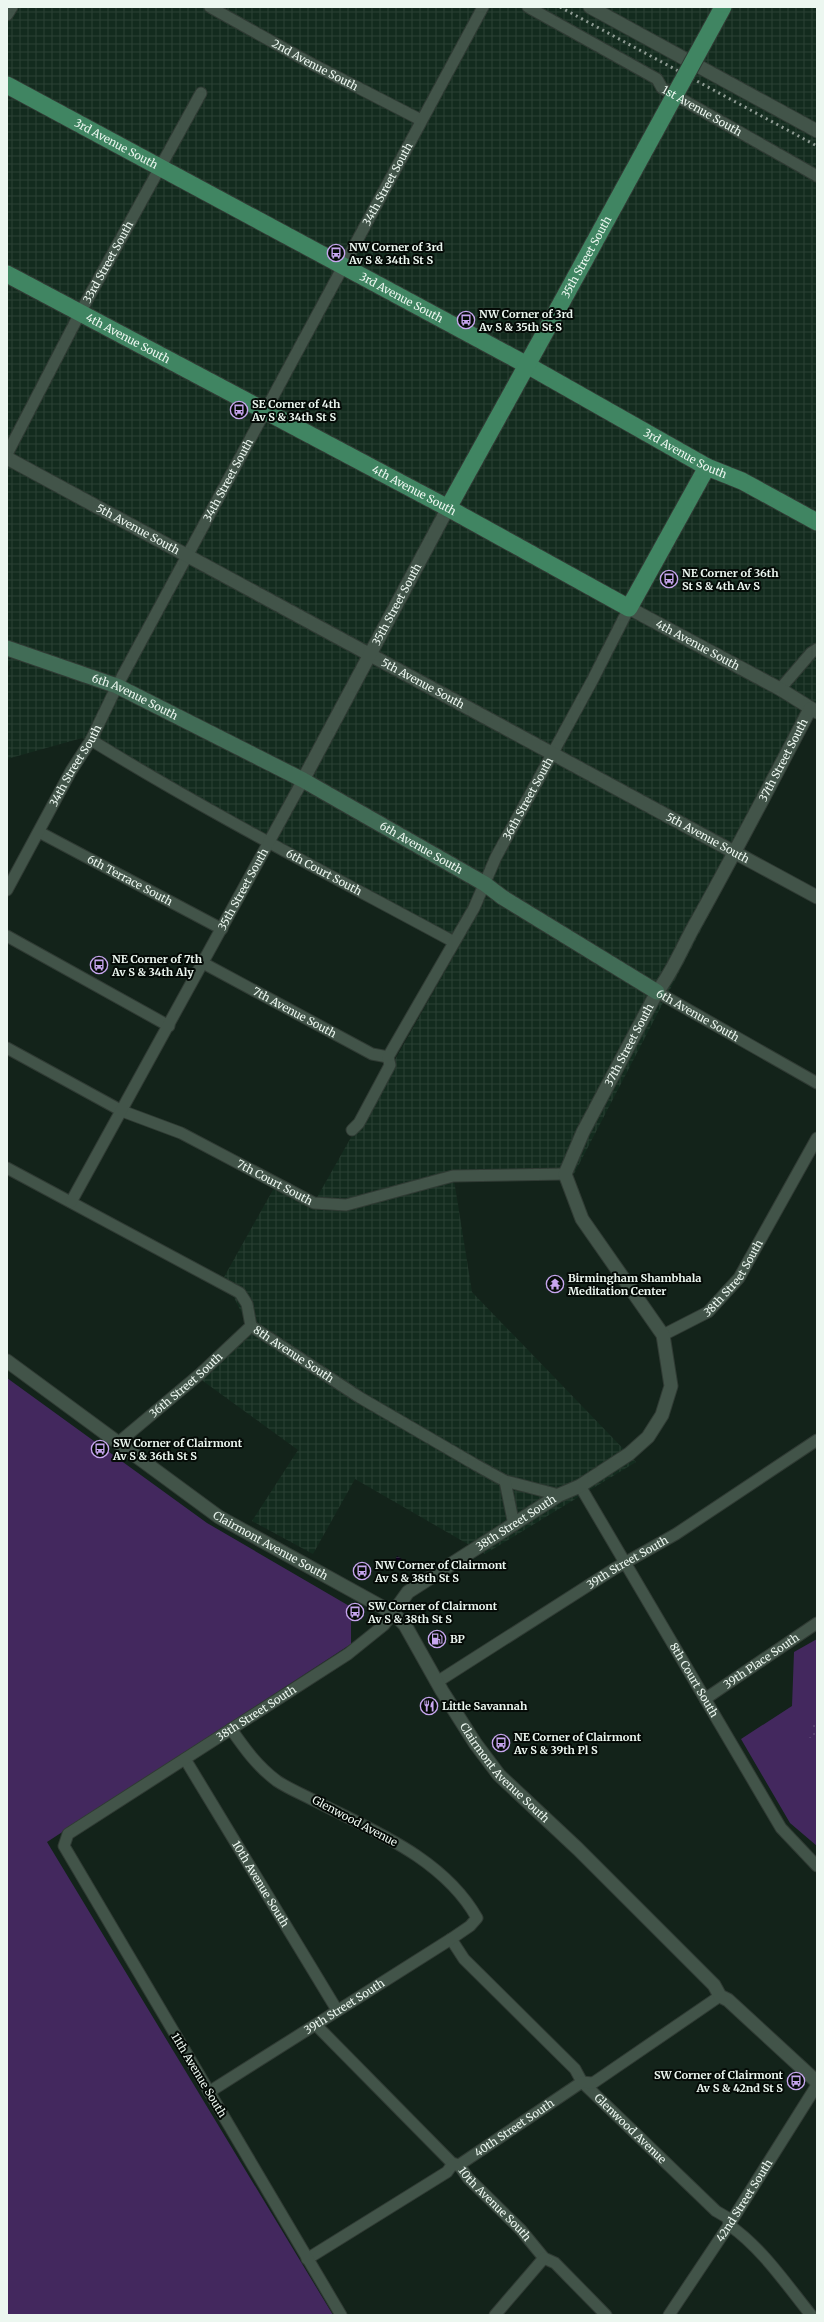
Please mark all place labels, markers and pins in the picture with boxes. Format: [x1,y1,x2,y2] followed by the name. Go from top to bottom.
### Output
[348,240,443,267] place label: NW Corner of 3rd Av S & 34th St S
[326,243,346,263] bus stop icon: NW Corner of 3rd Av S & 34th St S
[478,307,573,334] place label: NW Corner of 3rd Av S & 35th St S
[456,310,476,330] bus stop icon: NW Corner of 3rd Av S & 35th St S
[251,397,341,424] place label: SE Corner of 4th Av S & 34th St S
[229,400,249,420] bus stop icon: SE Corner of 4th Av S & 34th St S
[682,566,779,593] place label: NE Corner of 36th St S & 4th Av S
[659,569,679,589] bus stop icon: NE Corner of 36th St S & 4th Av S
[111,952,203,979] place label: NE Corner of 7th Av S & 34th Aly
[89,955,109,975] bus stop icon: NE Corner of 7th Av S & 34th Aly
[568,1271,701,1298] place label: Birmingham Shambhala Meditation Center
[545,1274,565,1294] temple icon: Birmingham Shambhala Meditation Center
[112,1436,243,1463] place label: SW Corner of Clairmont Av S & 36th St S
[90,1439,110,1459] bus stop icon: SW Corner of Clairmont Av S & 36th St S
[374,1558,507,1585] place label: NW Corner of Clairmont Av S & 38th St S
[352,1561,372,1581] bus stop icon: NW Corner of Clairmont Av S & 38th St S
[367,1599,498,1626] place label: SW Corner of Clairmont Av S & 38th St S
[345,1602,365,1622] bus stop icon: SW Corner of Clairmont Av S & 38th St S
[427,1629,447,1649] fuel station icon: BP
[450,1632,466,1646] place label: BP
[419,1696,439,1716] restaurant icon: Little Savannah
[442,1699,528,1713] place label: Little Savannah
[513,1730,642,1757] place label: NE Corner of Clairmont Av S & 39th Pl S
[491,1733,511,1753] bus stop icon: NE Corner of Clairmont Av S & 39th Pl S
[654,2068,784,2095] place label: SW Corner of Clairmont Av S & 42nd St S
[786,2071,806,2091] bus stop icon: SW Corner of Clairmont Av S & 42nd St S

